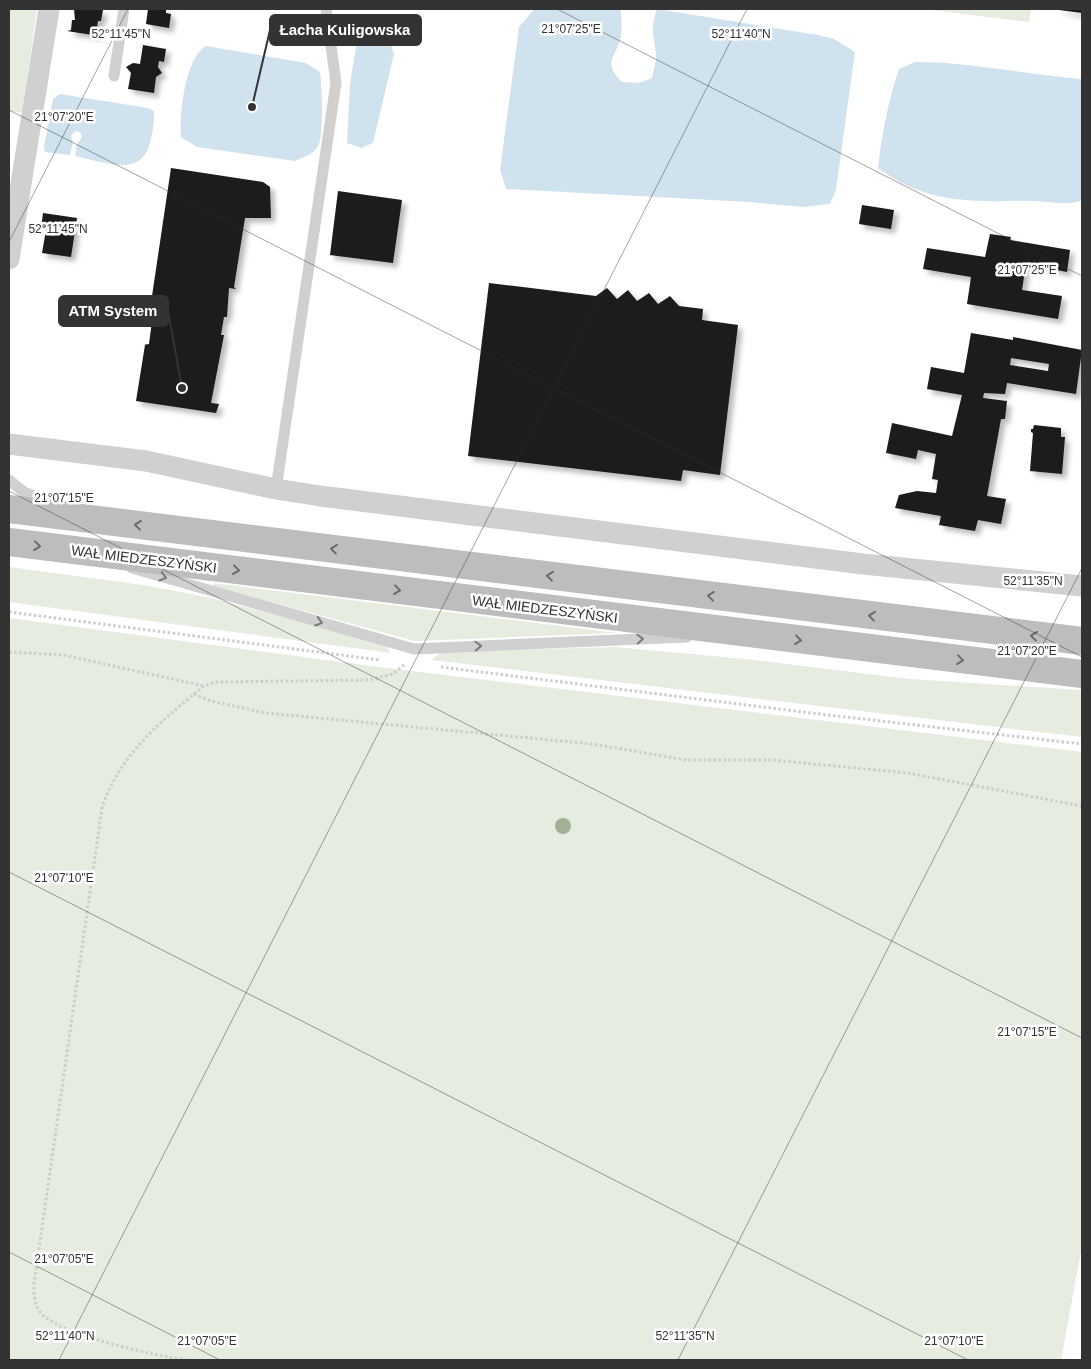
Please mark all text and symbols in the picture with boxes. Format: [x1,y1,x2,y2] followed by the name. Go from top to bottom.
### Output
[270,15,421,45] callout: Łacha Kuligowska
[280,21,411,38] text: Łacha Kuligowska
[541,22,601,36] text: 21°07'25"E
[91,27,151,41] text: 52°11'45"N
[711,27,771,41] text: 52°11'40"N
[34,110,94,124] text: 21°07'20"E
[28,222,88,236] text: 52°11'45"N
[997,263,1057,277] text: 21°07'25"E
[59,296,168,326] callout: ATM System
[69,302,157,319] text: ATM System
[34,491,94,505] text: 21°07'15"E
[133,520,141,531] one-way arrow
[33,540,42,550] one-way arrow
[70,542,218,576] street label: WAŁ MIEDZESZYŃSKI
[329,545,338,555] one-way arrow
[232,564,240,575] one-way arrow
[546,571,554,582] one-way arrow
[158,572,167,582] one-way arrow
[1003,574,1063,588] text: 52°11'35"N
[393,584,401,595] one-way arrow
[707,591,715,602] one-way arrow
[471,592,619,626] street label: WAŁ MIEDZESZYŃSKI
[868,611,876,622] one-way arrow
[315,616,324,627] one-way arrow
[1029,631,1037,642] one-way arrow
[637,634,645,645] one-way arrow
[795,634,803,645] one-way arrow
[474,641,482,652] one-way arrow
[997,644,1057,658] text: 21°07'20"E
[955,655,964,665] one-way arrow
[34,871,94,885] text: 21°07'10"E
[997,1025,1057,1039] text: 21°07'15"E
[34,1252,94,1266] text: 21°07'05"E
[35,1329,95,1343] text: 52°11'40"N
[655,1329,715,1343] text: 52°11'35"N
[177,1334,237,1348] text: 21°07'05"E
[924,1334,984,1348] text: 21°07'10"E

